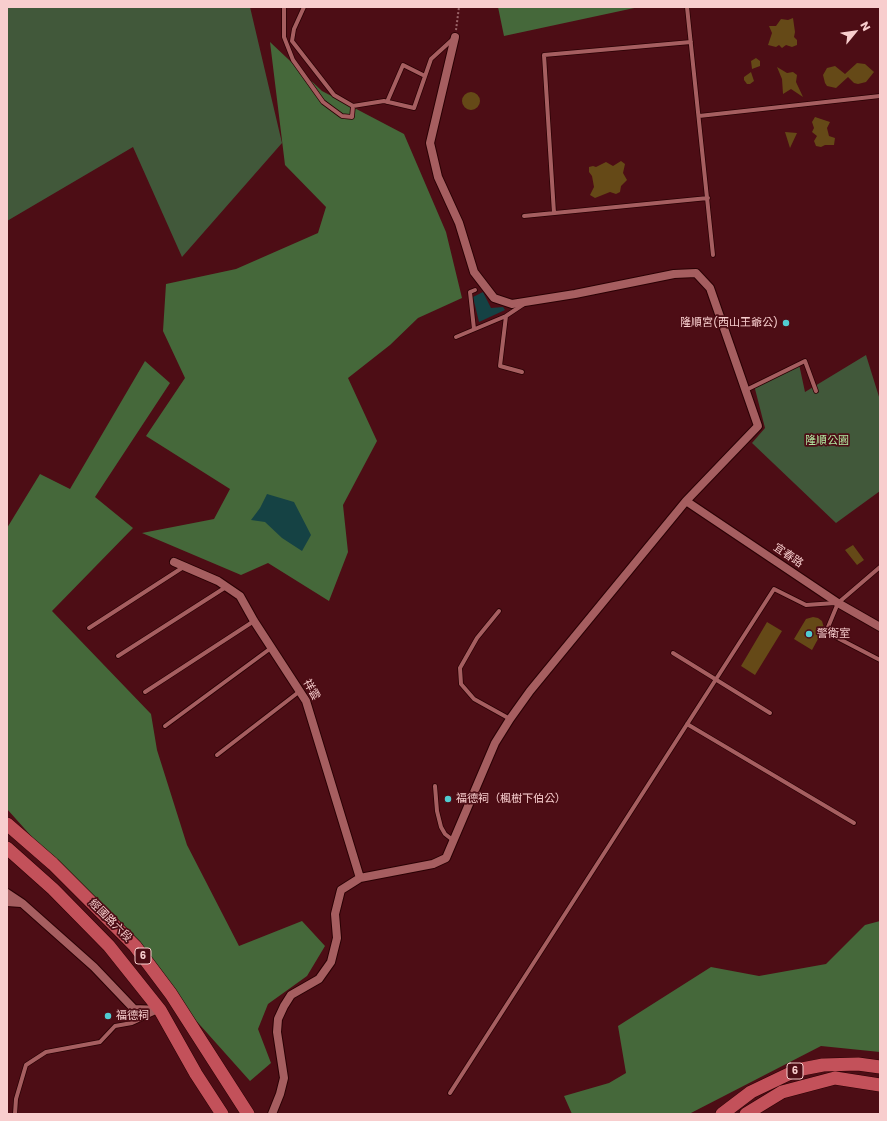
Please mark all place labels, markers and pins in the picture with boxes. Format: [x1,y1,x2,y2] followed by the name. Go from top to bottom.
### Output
[680,316,778,330] place label: 隆順宮(西山王爺公)
[781,318,791,328] marker: 隆順宮(西山王爺公)
[817,627,850,641] place label: 警衛室
[804,629,814,639] marker: 警衛室
[456,792,566,806] place label: 福德祠（楓樹下伯公）
[443,794,453,804] marker: 福德祠（楓樹下伯公）
[116,1009,149,1023] place label: 福德祠
[103,1011,113,1021] marker: 福德祠

